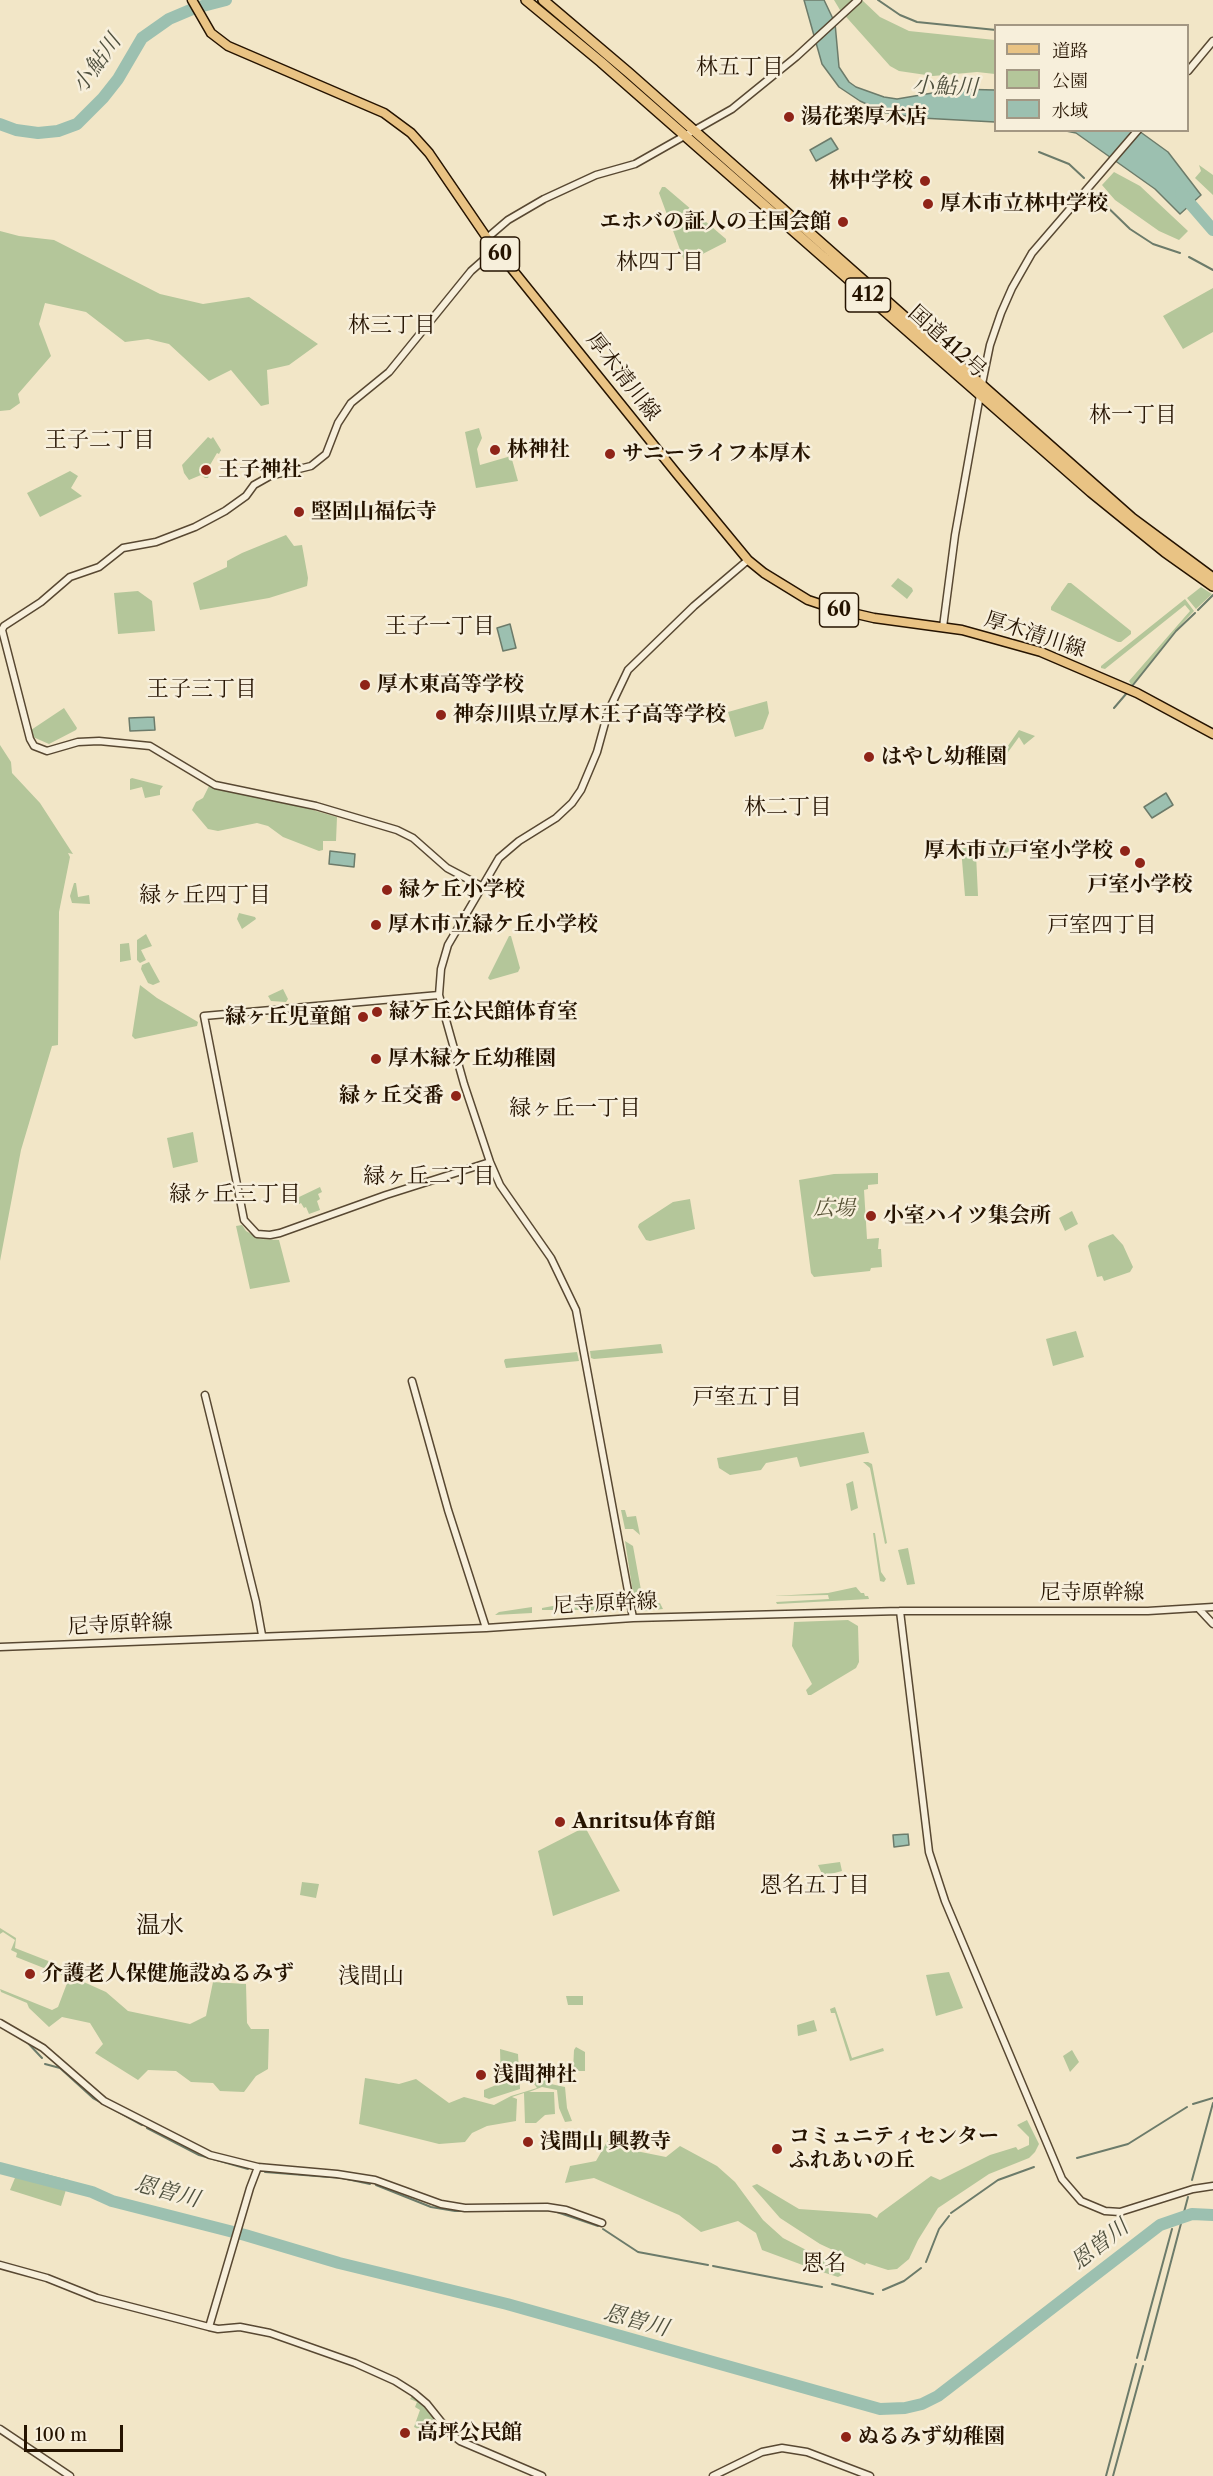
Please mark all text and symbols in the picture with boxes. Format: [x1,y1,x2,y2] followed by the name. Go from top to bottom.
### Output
[994,24,1189,132] legend
[67,30,127,98] water label: 小鮎川
[1052,40,1088,62] text: 道路
[696,55,784,81] district label: 林五丁目
[1052,70,1088,92] text: 公園
[912,73,978,101] water label: 小鮎川
[1052,100,1088,122] text: 水域
[801,104,927,130] place label: 湯花楽厚木店
[782,110,796,124] marker: 湯花楽厚木店
[829,168,913,194] place label: 林中学校
[918,174,932,188] marker: 林中学校
[940,191,1108,217] place label: 厚木市立林中学校
[921,197,935,211] marker: 厚木市立林中学校
[600,209,831,235] place label: エホバの証人の王国会館
[836,215,850,229] marker: エホバの証人の王国会館
[480,237,520,271] road number: 60
[616,250,704,276] district label: 林四丁目
[846,278,890,312] road number: 412
[903,301,991,383] street label: 国道412号
[348,313,436,339] district label: 林三丁目
[581,328,665,426] street label: 厚木清川線
[1089,403,1177,429] district label: 林一丁目
[45,428,155,454] district label: 王子二丁目
[507,437,570,463] place label: 林神社
[622,441,811,467] place label: サニーライフ本厚木
[488,443,502,457] marker: 林神社
[603,447,617,461] marker: サニーライフ本厚木
[218,457,302,483] place label: 王子神社
[199,463,213,477] marker: 王子神社
[311,499,437,525] place label: 堅固山福伝寺
[292,505,306,519] marker: 堅固山福伝寺
[820,593,858,627] road number: 60
[981,607,1089,663] street label: 厚木清川線
[385,614,495,640] district label: 王子一丁目
[377,672,524,698] place label: 厚木東高等学校
[147,677,257,703] district label: 王子三丁目
[358,678,372,692] marker: 厚木東高等学校
[453,702,726,728] place label: 神奈川県立厚木王子高等学校
[434,708,448,722] marker: 神奈川県立厚木王子高等学校
[881,744,1007,770] place label: はやし幼稚園
[862,750,876,764] marker: はやし幼稚園
[744,795,832,821] district label: 林二丁目
[924,838,1113,864] place label: 厚木市立戸室小学校
[1118,844,1132,858] marker: 厚木市立戸室小学校
[1133,856,1147,870] marker: 戸室小学校
[1088,872,1192,898] place label: 戸室小学校
[399,877,525,903] place label: 緑ケ丘小学校
[139,883,271,909] district label: 緑ヶ丘四丁目
[380,883,394,897] marker: 緑ケ丘小学校
[388,912,598,938] place label: 厚木市立緑ケ丘小学校
[1047,913,1157,939] district label: 戸室四丁目
[369,918,383,932] marker: 厚木市立緑ケ丘小学校
[389,999,578,1025] place label: 緑ケ丘公民館体育室
[225,1004,351,1030] place label: 緑ヶ丘児童館
[370,1005,384,1019] marker: 緑ケ丘公民館体育室
[356,1010,370,1024] marker: 緑ヶ丘児童館
[388,1046,556,1072] place label: 厚木緑ケ丘幼稚園
[369,1052,383,1066] marker: 厚木緑ケ丘幼稚園
[339,1083,444,1109] place label: 緑ヶ丘交番
[449,1089,463,1103] marker: 緑ヶ丘交番
[509,1096,641,1122] district label: 緑ヶ丘一丁目
[363,1164,495,1190] district label: 緑ヶ丘二丁目
[169,1182,301,1208] district label: 緑ヶ丘三丁目
[813,1196,855,1222] park label: 広場
[883,1203,1051,1229] place label: 小室ハイツ集会所
[864,1209,878,1223] marker: 小室ハイツ集会所
[692,1385,802,1411] district label: 戸室五丁目
[1040,1580,1144,1606] street label: 尼寺原幹線
[552,1589,658,1619] street label: 尼寺原幹線
[67,1610,173,1640] street label: 尼寺原幹線
[572,1809,715,1835] place label: Anritsu体育館
[553,1815,567,1829] marker: Anritsu体育館
[760,1873,870,1899] district label: 恩名五丁目
[136,1912,184,1940] district label: 温水
[42,1961,294,1987] place label: 介護老人保健施設ぬるみず
[338,1964,404,1990] district label: 浅間山
[23,1967,37,1981] marker: 介護老人保健施設ぬるみず
[493,2062,577,2088] place label: 浅間神社
[474,2068,488,2082] marker: 浅間神社
[789,2124,999,2174] place label: コミュニティセンター ふれあいの丘
[540,2129,671,2155] place label: 浅間山 興教寺
[521,2135,535,2149] marker: 浅間山 興教寺
[770,2142,784,2156] marker: コミュニティセンター ふれあいの丘
[132,2171,202,2213] water label: 恩曽川
[1066,2214,1134,2276] water label: 恩曽川
[802,2251,846,2277] district label: 恩名
[601,2300,671,2342] water label: 恩曽川
[27,2413,126,2451] scale bar
[417,2420,522,2446] place label: 高坪公民館
[35,2424,87,2446] text: 100 m
[858,2424,1005,2450] place label: ぬるみず幼稚園
[398,2426,412,2440] marker: 高坪公民館
[839,2430,853,2444] marker: ぬるみず幼稚園

